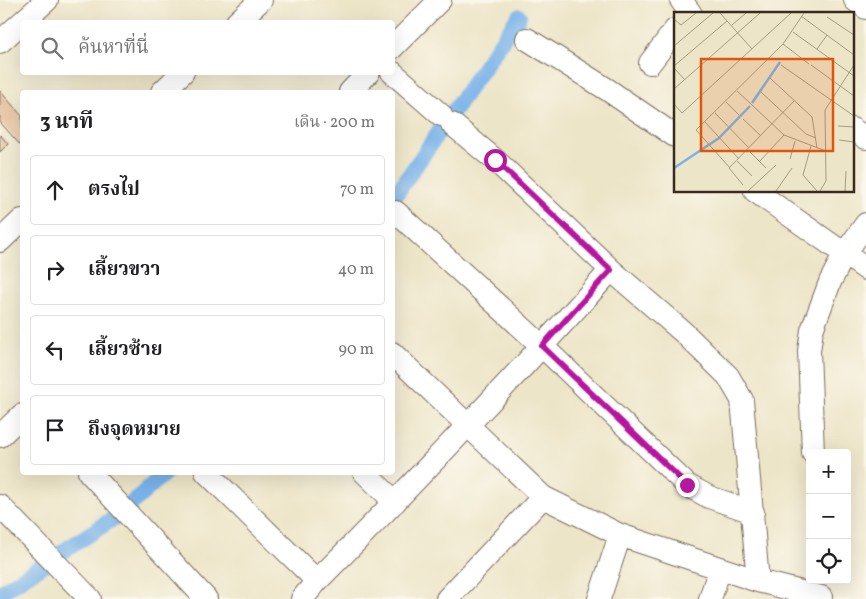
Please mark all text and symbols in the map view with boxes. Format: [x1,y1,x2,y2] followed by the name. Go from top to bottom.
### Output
[674,12,854,192] inset map
[20,20,395,75] search box
[38,34,66,62] icon: search
[78,35,149,61] text: ค้นหาที่นี่
[40,108,93,137] text: 3 นาที
[294,112,375,134] text: เดิน · 200 m
[484,149,507,172] route start
[41,176,69,204] icon: ahead
[88,177,140,203] text: ตรงไป
[340,179,374,201] text: 70 m
[41,256,69,284] icon: right
[88,257,160,283] text: เลี้ยวขวา
[338,259,374,281] text: 40 m
[41,336,69,364] icon: left
[88,337,162,363] text: เลี้ยวซ้าย
[338,339,374,361] text: 90 m
[41,416,69,444] icon: arrive
[88,417,181,443] text: ถึงจุดหมาย
[806,449,851,584] map controls
[806,449,851,494] button: +
[676,474,699,497] route end
[806,494,851,539] button: −
[806,539,851,584] button: locate

